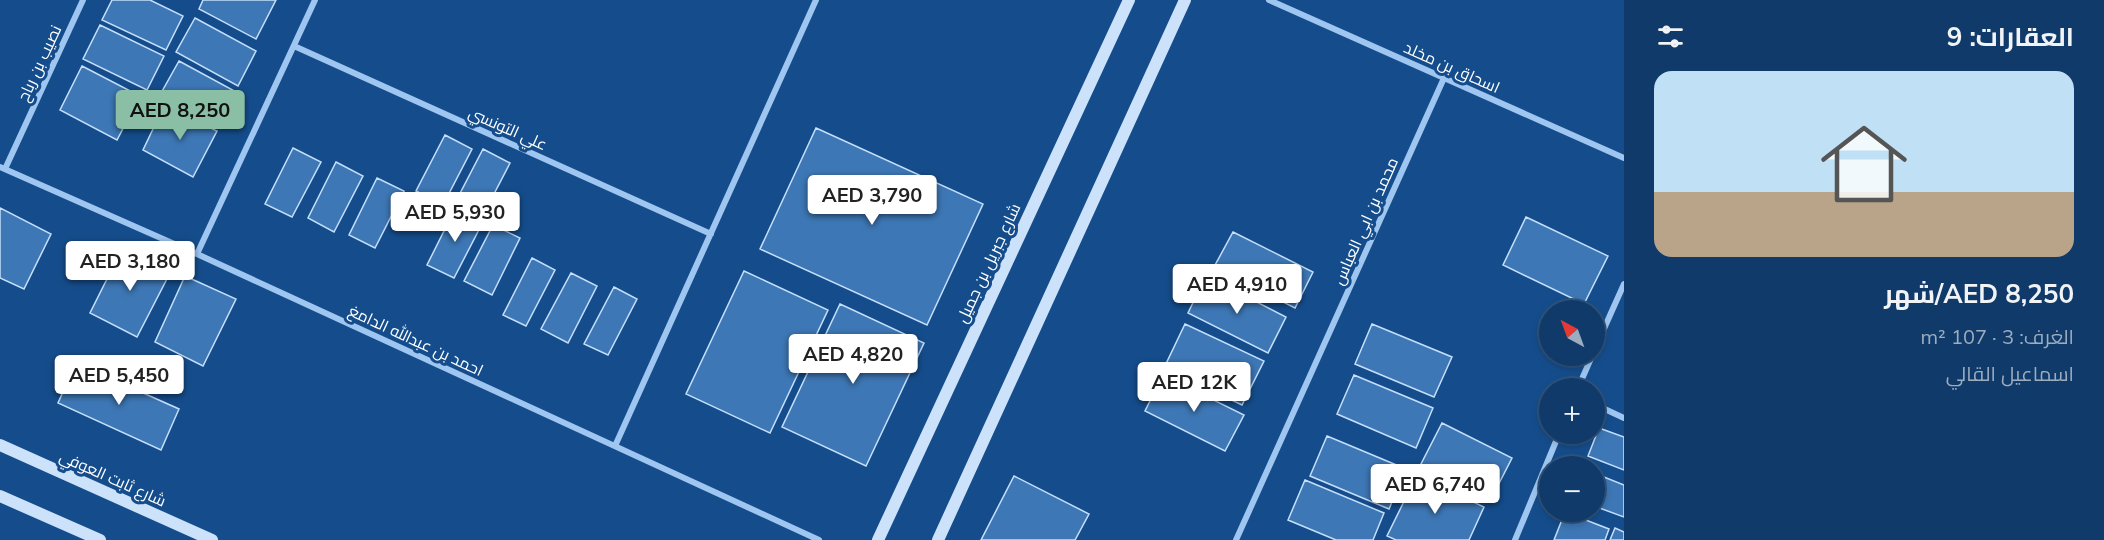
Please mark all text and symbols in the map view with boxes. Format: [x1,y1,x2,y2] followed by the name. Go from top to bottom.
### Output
[1654,20,1687,53] icon: filters
[1947,20,2074,53] text: العقارات: 9
[13,22,67,105] street label: نصيب بن رباح
[1401,37,1503,98] street label: اسحاق بن مخلد
[111,90,249,141] pin: AED 8,250
[130,97,230,122] text: AED 8,250
[464,102,550,158] street label: علي التونسي
[1810,110,1918,218] icon: home
[1328,154,1406,290] street label: محمد بن ابي العباس
[803,175,941,226] pin: AED 3,790
[822,182,922,207] text: AED 3,790
[386,192,524,243] pin: AED 5,930
[405,199,505,224] text: AED 5,930
[952,200,1026,327] street label: شارع جبريل بن جميل
[61,241,199,292] pin: AED 3,180
[80,248,180,273] text: AED 3,180
[1168,264,1306,315] pin: AED 4,910
[1187,271,1287,296] text: AED 4,910
[1884,277,2074,310] text: AED 8,250/شهر
[345,300,487,382] street label: احمد بن عبدالله الدامغ
[1539,300,1605,366] north arrow
[1539,300,1605,522] map controls
[1920,324,2074,349] text: الغرف: 3 · 107 m²
[784,334,922,385] pin: AED 4,820
[803,341,903,366] text: AED 4,820
[50,355,188,406] pin: AED 5,450
[1946,361,2074,386] text: اسماعيل القالي
[69,362,169,387] text: AED 5,450
[1139,362,1249,413] pin: AED 12K
[1152,369,1236,394] text: AED 12K
[1539,378,1605,444] button: +
[55,446,169,514] street label: شارع ثابت العوفي
[1539,456,1605,522] button: −
[1366,464,1504,515] pin: AED 6,740
[1385,471,1485,496] text: AED 6,740

